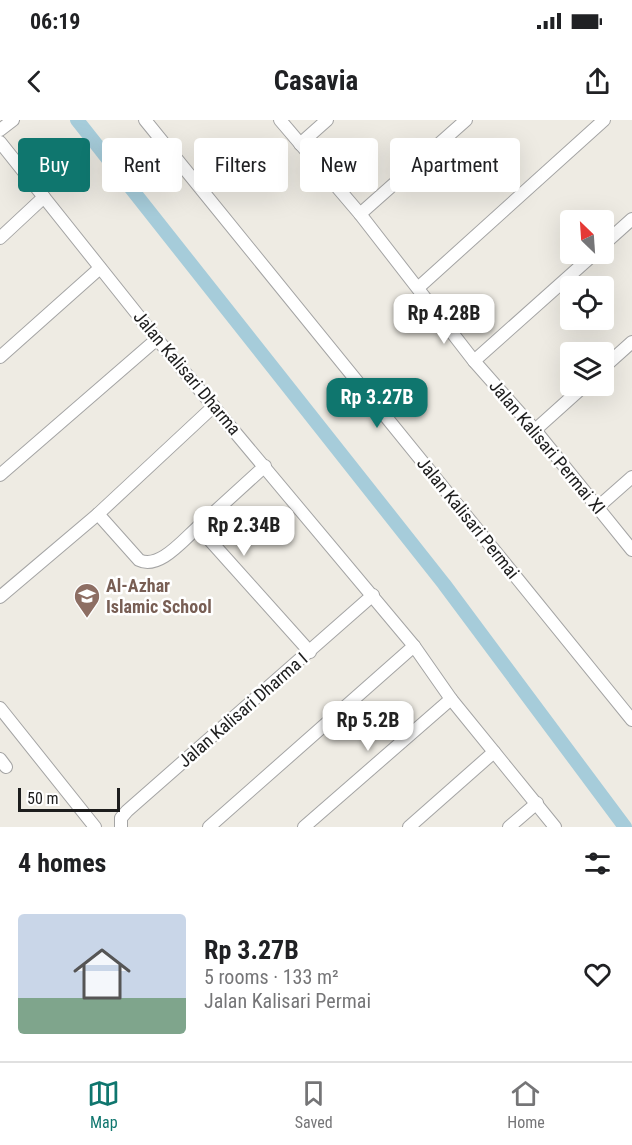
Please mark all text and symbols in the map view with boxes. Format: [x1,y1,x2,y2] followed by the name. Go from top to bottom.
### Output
[30,9,81,34] text: 06:19
[18,65,51,98] icon: back
[274,65,358,97] text: Casavia
[581,65,614,98] icon: share
[18,138,90,192] chip: Buy
[102,138,182,192] chip: Rent
[194,138,288,192] chip: Filters
[300,138,378,192] chip: New
[390,138,520,192] chip: Apartment
[560,210,614,264] north arrow
[560,210,614,396] map controls
[560,276,614,330] button: locate
[382,294,506,345] pin: Rp 4.28B
[408,301,480,325] text: Rp 4.28B
[129,306,245,439] street label: Jalan Kalisari Dharma
[560,342,614,396] button: layers
[485,375,610,518] street label: Jalan Kalisari Permai XI
[315,378,439,429] pin: Rp 3.27B
[341,385,413,409] text: Rp 3.27B
[413,453,524,583] street label: Jalan Kalisari Permai
[182,506,306,557] pin: Rp 2.34B
[208,513,280,537] text: Rp 2.34B
[106,575,212,617] place label: Al-Azhar Islamic School
[72,581,102,619] school or university icon: Al-Azhar Islamic School
[174,648,311,771] street label: Jalan Kalisari Dharma I
[313,701,423,752] pin: Rp 5.2B
[337,708,399,732] text: Rp 5.2B
[18,785,120,812] scale bar
[27,789,59,808] text: 50 m
[581,847,614,880] icon: filters
[18,848,106,878] text: 4 homes
[204,935,299,965] text: Rp 3.27B
[66,938,138,1010] icon: home
[581,958,614,991] icon: heart
[204,965,339,989] text: 5 rooms · 133 m²
[204,989,371,1013] text: Jalan Kalisari Permai
[87,1077,120,1132] tab: Map
[295,1077,333,1132] tab: Saved
[507,1077,545,1132] tab: Home

